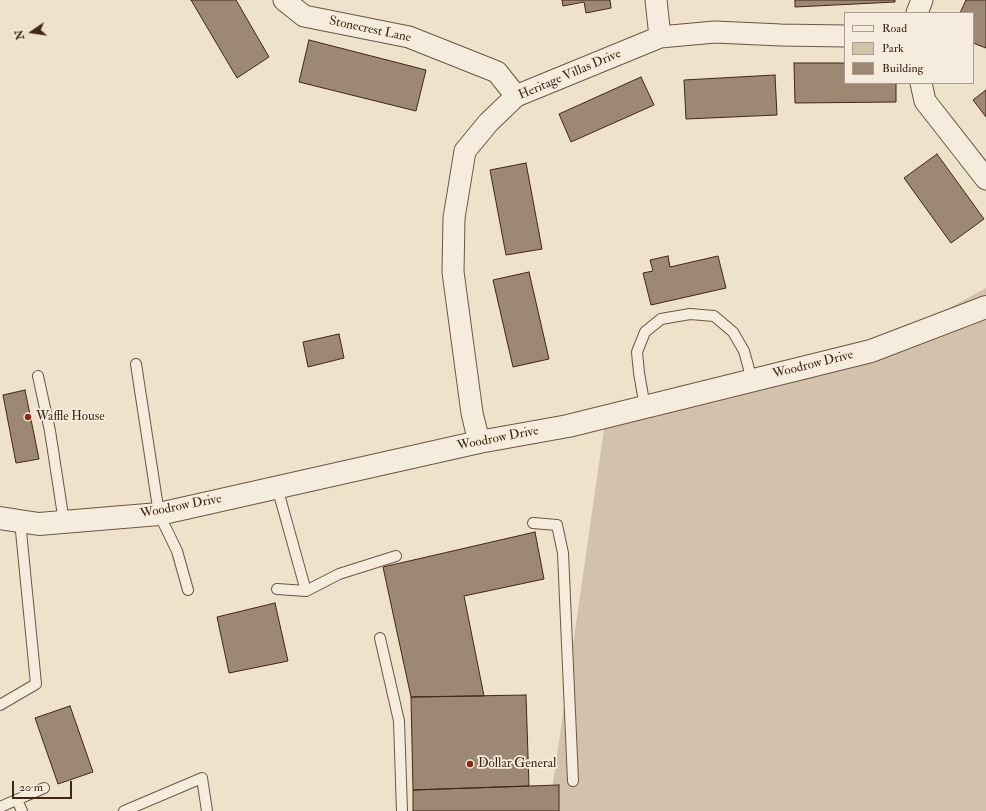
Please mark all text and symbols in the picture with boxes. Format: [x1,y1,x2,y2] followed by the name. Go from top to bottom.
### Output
[12,12,52,52] north arrow
[844,12,974,84] legend
[327,14,413,46] street label: Stonecrest Lane
[882,21,907,36] text: Road
[12,29,27,41] text: N
[882,41,904,56] text: Park
[516,46,624,104] street label: Heritage Villas Drive
[882,61,923,76] text: Building
[771,347,855,383] street label: Woodrow Drive
[36,409,105,425] place label: Waffle House
[23,412,33,422] marker: Waffle House
[456,423,540,455] street label: Woodrow Drive
[139,491,223,523] street label: Woodrow Drive
[478,756,556,772] place label: Dollar General
[465,759,475,769] marker: Dollar General
[14,773,74,799] scale bar
[19,780,43,795] text: 20 m

